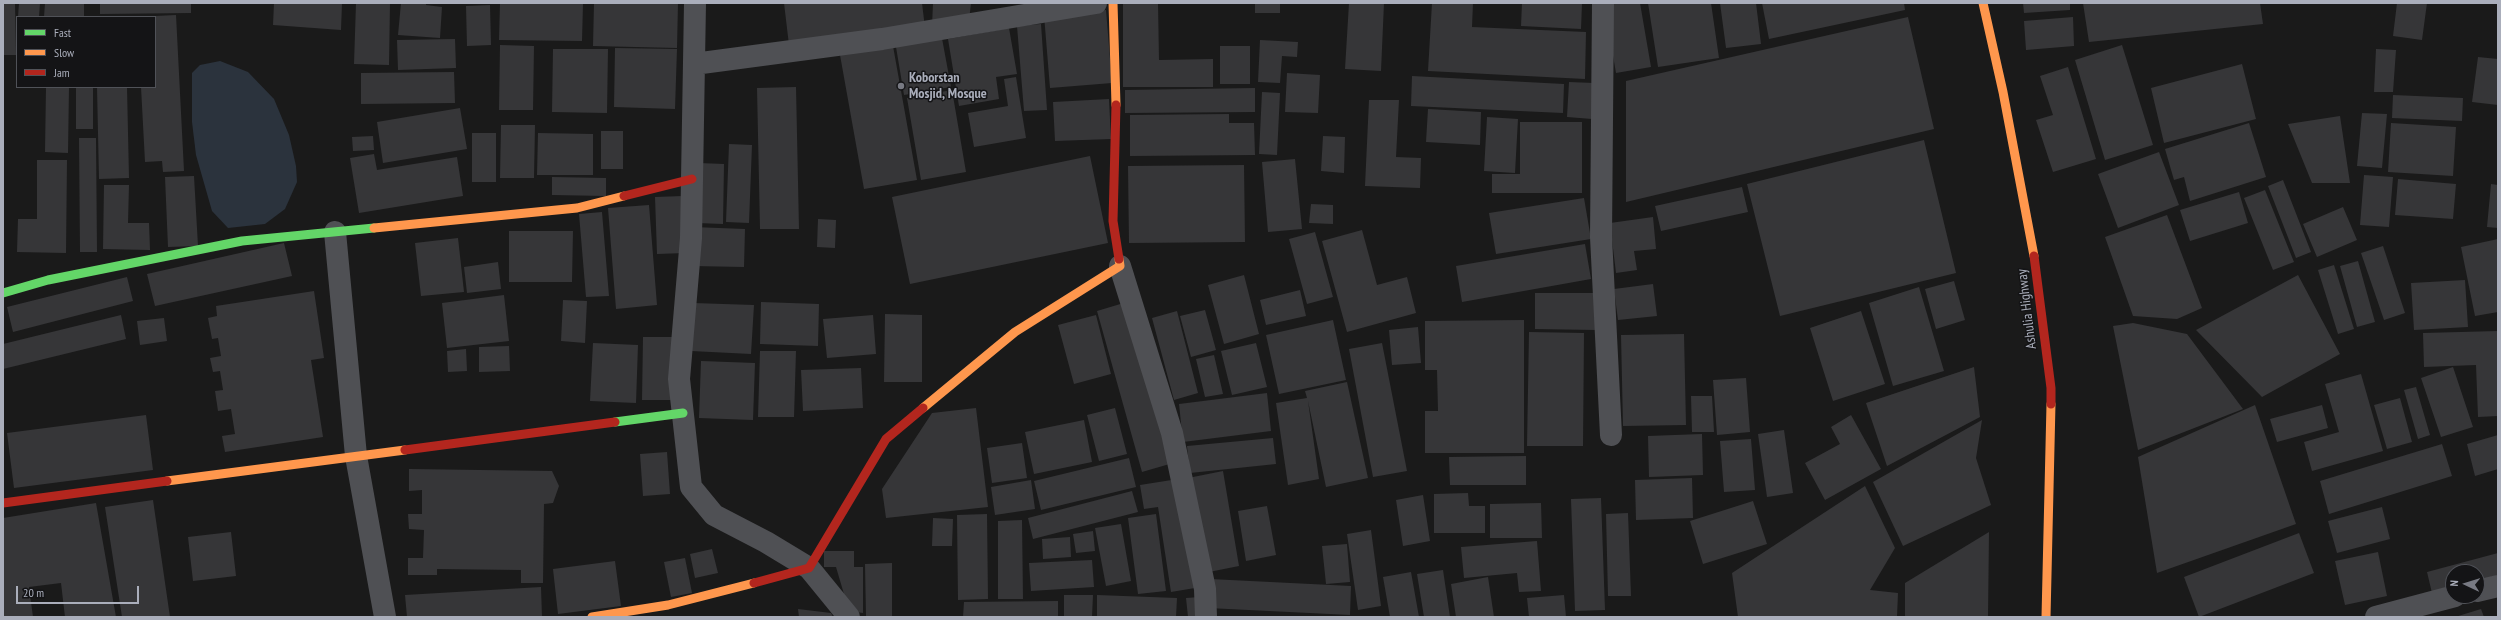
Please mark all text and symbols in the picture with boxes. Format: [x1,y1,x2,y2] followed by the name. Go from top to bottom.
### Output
[16,16,156,88] legend
[54,25,71,40] text: Fast
[54,45,74,60] text: Slow
[54,65,70,80] text: Jam
[909,70,987,102] place label: Koborstan Mosjid, Mosque
[896,81,906,91] marker: Koborstan Mosjid, Mosque
[2014,268,2040,350] street label: Ashulia Highway
[2445,564,2485,604] north arrow
[18,578,141,604] scale bar
[2447,580,2461,587] text: N
[23,585,44,600] text: 20 m

